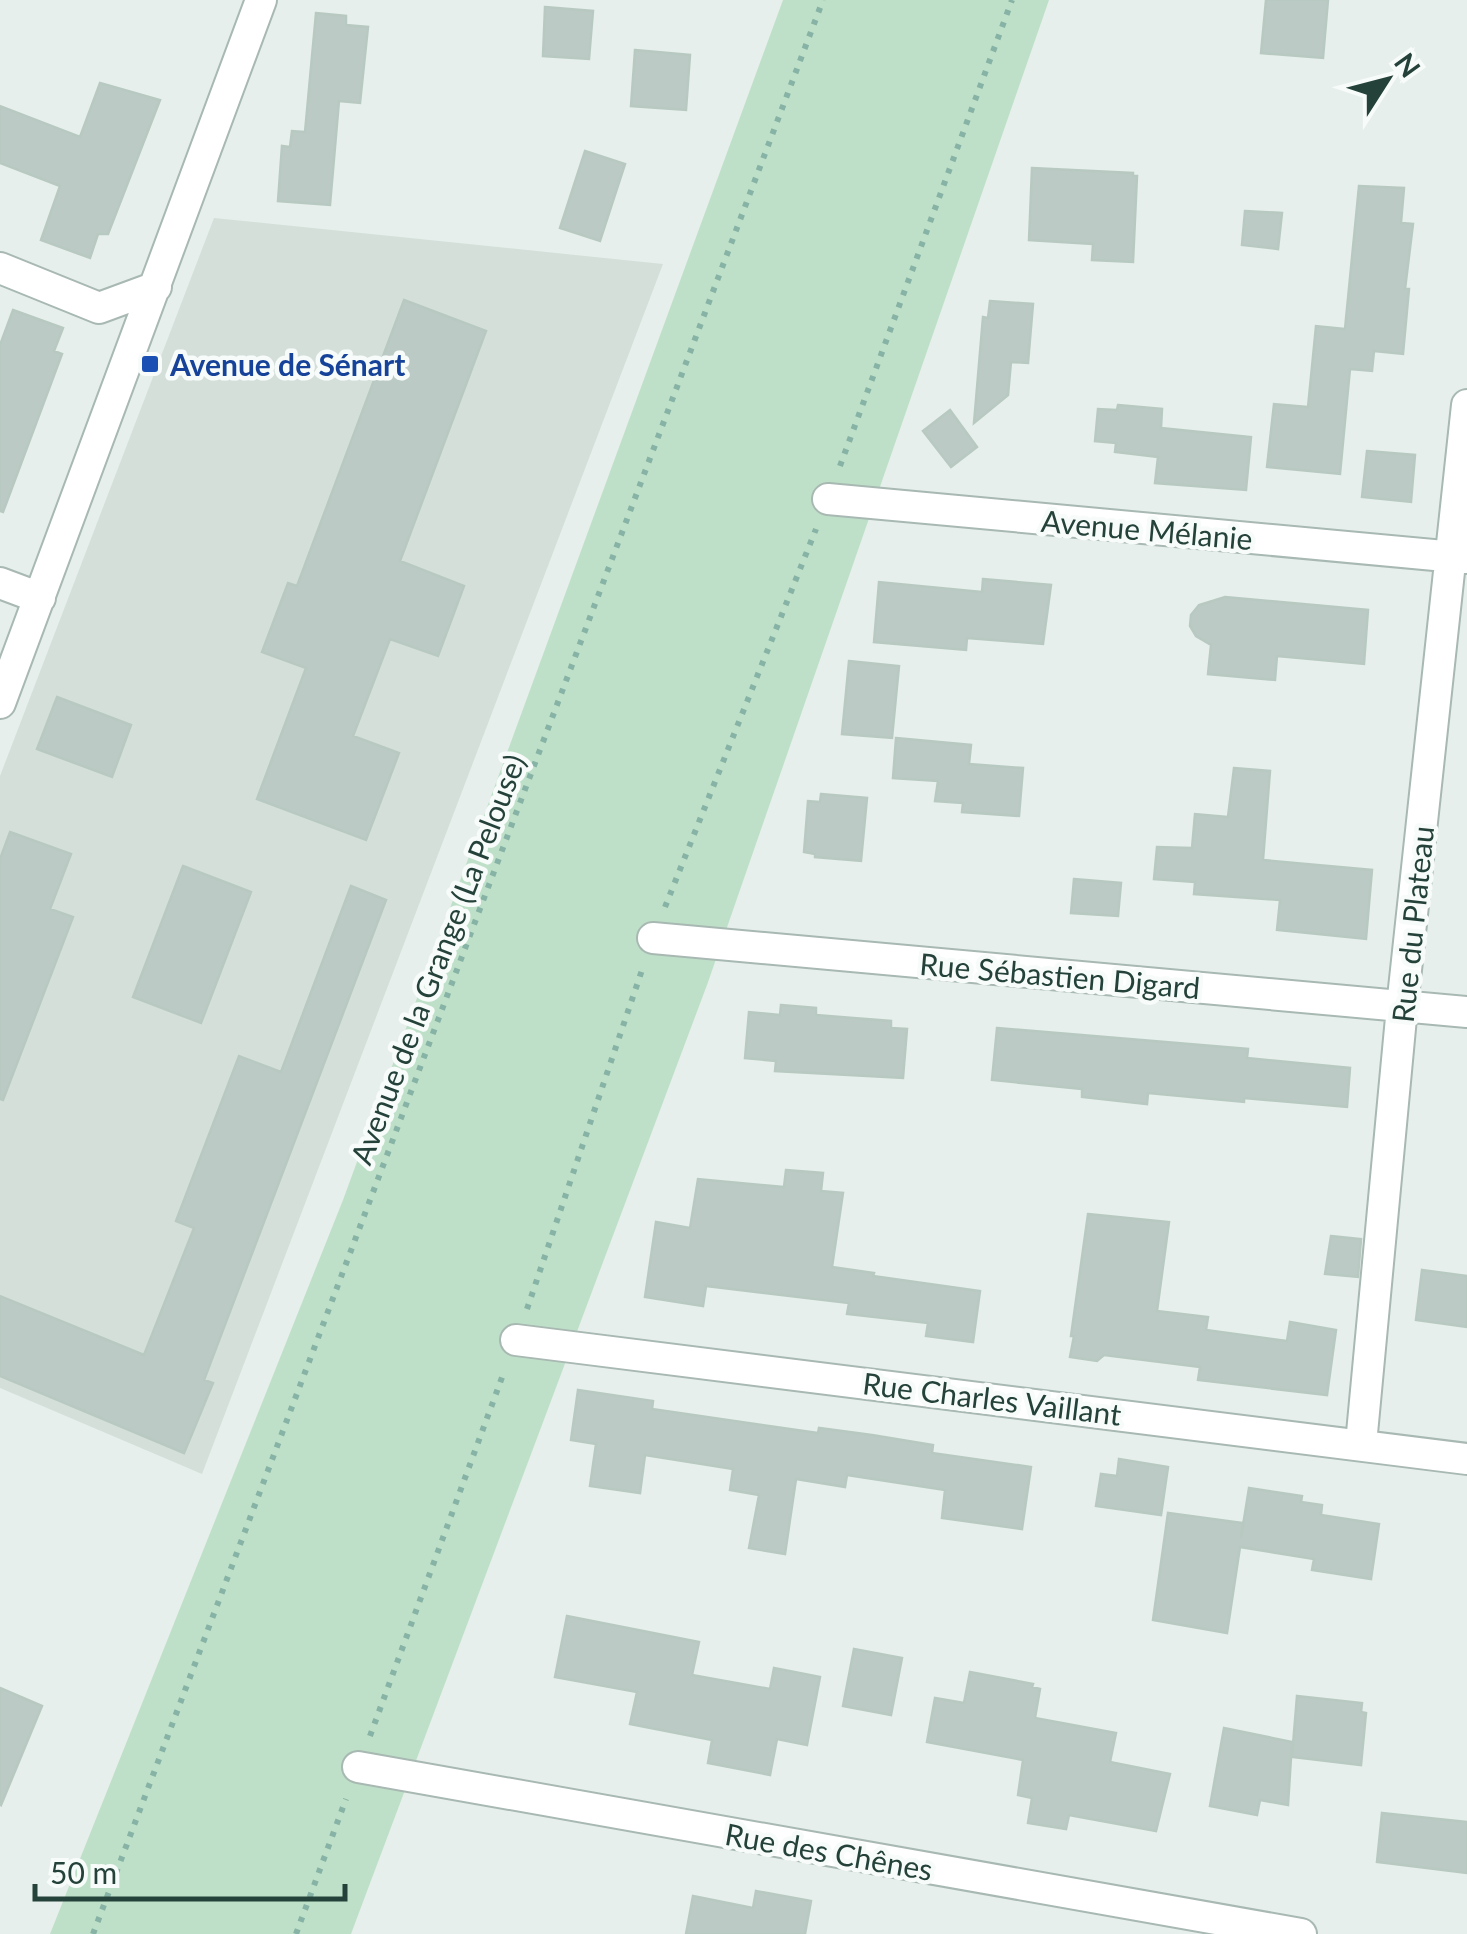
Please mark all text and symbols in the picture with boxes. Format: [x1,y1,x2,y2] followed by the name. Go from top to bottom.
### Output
[1337,30,1437,130] north arrow
[1388,46,1428,83] text: N
[169,346,405,382] place label: Avenue de Sénart
[139,353,161,375] marker: Avenue de Sénart
[1040,502,1254,556] street label: Avenue Mélanie
[342,749,532,1169] street label: Avenue de la Grange (La Pelouse)
[1384,824,1440,1024] street label: Rue du Plateau
[918,945,1202,1005] street label: Rue Sébastien Digard
[861,1364,1124,1432] street label: Rue Charles Vaillant
[723,1815,935,1887] street label: Rue des Chênes
[35,1839,345,1901] scale bar
[50,1854,117,1890] text: 50 m

